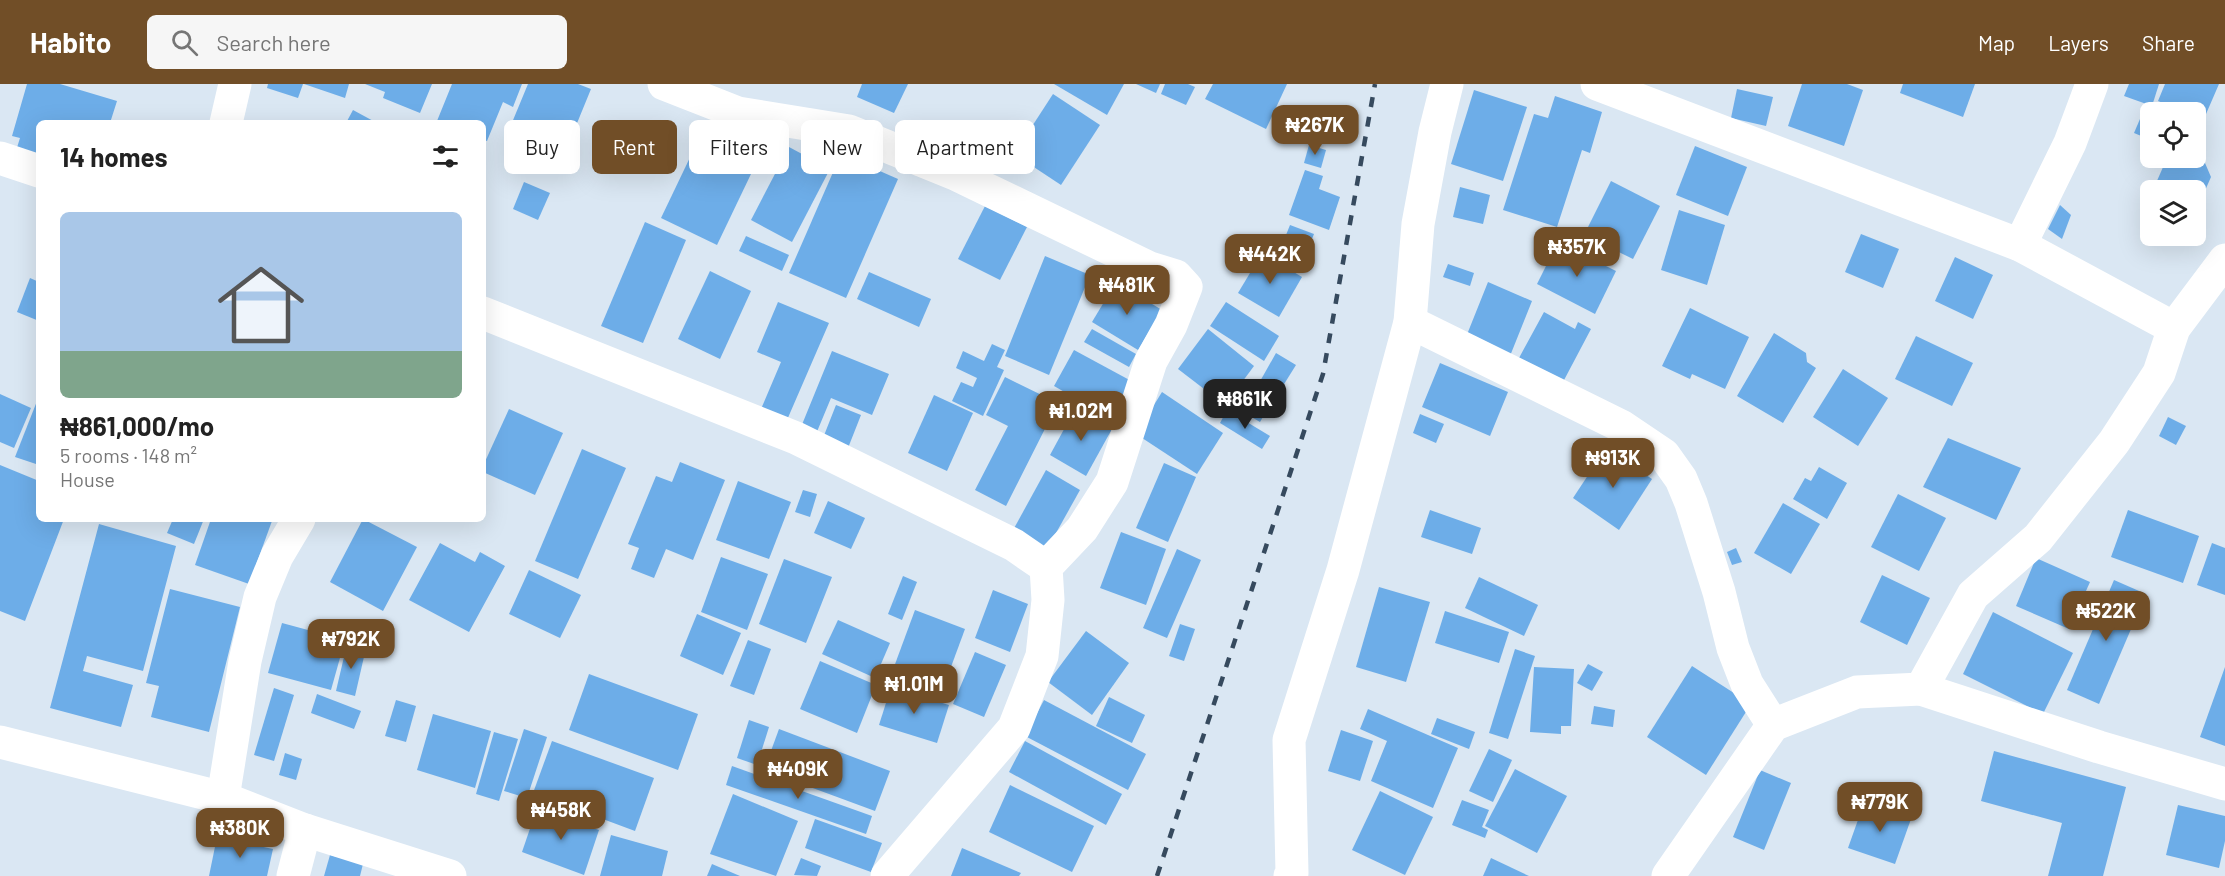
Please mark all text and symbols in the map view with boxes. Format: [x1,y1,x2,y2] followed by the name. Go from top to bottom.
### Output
[147,15,567,69] search box
[30,25,111,59] text: Habito
[168,26,201,59] icon: search
[216,29,331,55] text: Search here
[1978,30,2015,55] text: Map
[2048,30,2109,55] text: Layers
[2142,30,2195,55] text: Share
[2140,102,2206,246] map controls
[2140,102,2206,168] button: locate
[1273,105,1357,156] pin: ₦267K
[1286,112,1344,136] text: ₦267K
[504,120,580,174] chip: Buy
[592,120,677,174] chip: Rent
[689,120,789,174] chip: Filters
[801,120,883,174] chip: New
[895,120,1035,174] chip: Apartment
[429,140,462,173] icon: filters
[60,141,167,172] text: 14 homes
[2140,180,2206,246] button: layers
[1535,227,1619,278] pin: ₦357K
[1228,234,1312,285] pin: ₦442K
[1548,234,1606,258] text: ₦357K
[1239,241,1301,265] text: ₦442K
[207,251,315,359] icon: home
[1085,265,1169,316] pin: ₦481K
[1099,272,1155,296] text: ₦481K
[1203,379,1287,430] pin: ₦861K
[1217,386,1273,410] text: ₦861K
[1032,391,1130,442] pin: ₦1.02M
[1049,398,1113,422] text: ₦1.02M
[60,410,214,441] text: ₦861,000/mo
[1571,438,1655,489] pin: ₦913K
[60,443,197,467] text: 5 rooms · 148 m²
[1585,445,1641,469] text: ₦913K
[60,467,115,491] text: House
[2064,591,2148,642] pin: ₦522K
[2076,598,2136,622] text: ₦522K
[309,619,393,670] pin: ₦792K
[322,626,380,650] text: ₦792K
[865,664,963,715] pin: ₦1.01M
[885,671,943,695] text: ₦1.01M
[756,749,840,800] pin: ₦409K
[767,756,829,780] text: ₦409K
[1838,782,1922,833] pin: ₦779K
[1851,789,1909,813] text: ₦779K
[519,790,603,841] pin: ₦458K
[531,797,591,821] text: ₦458K
[198,808,282,859] pin: ₦380K
[210,815,270,839] text: ₦380K

